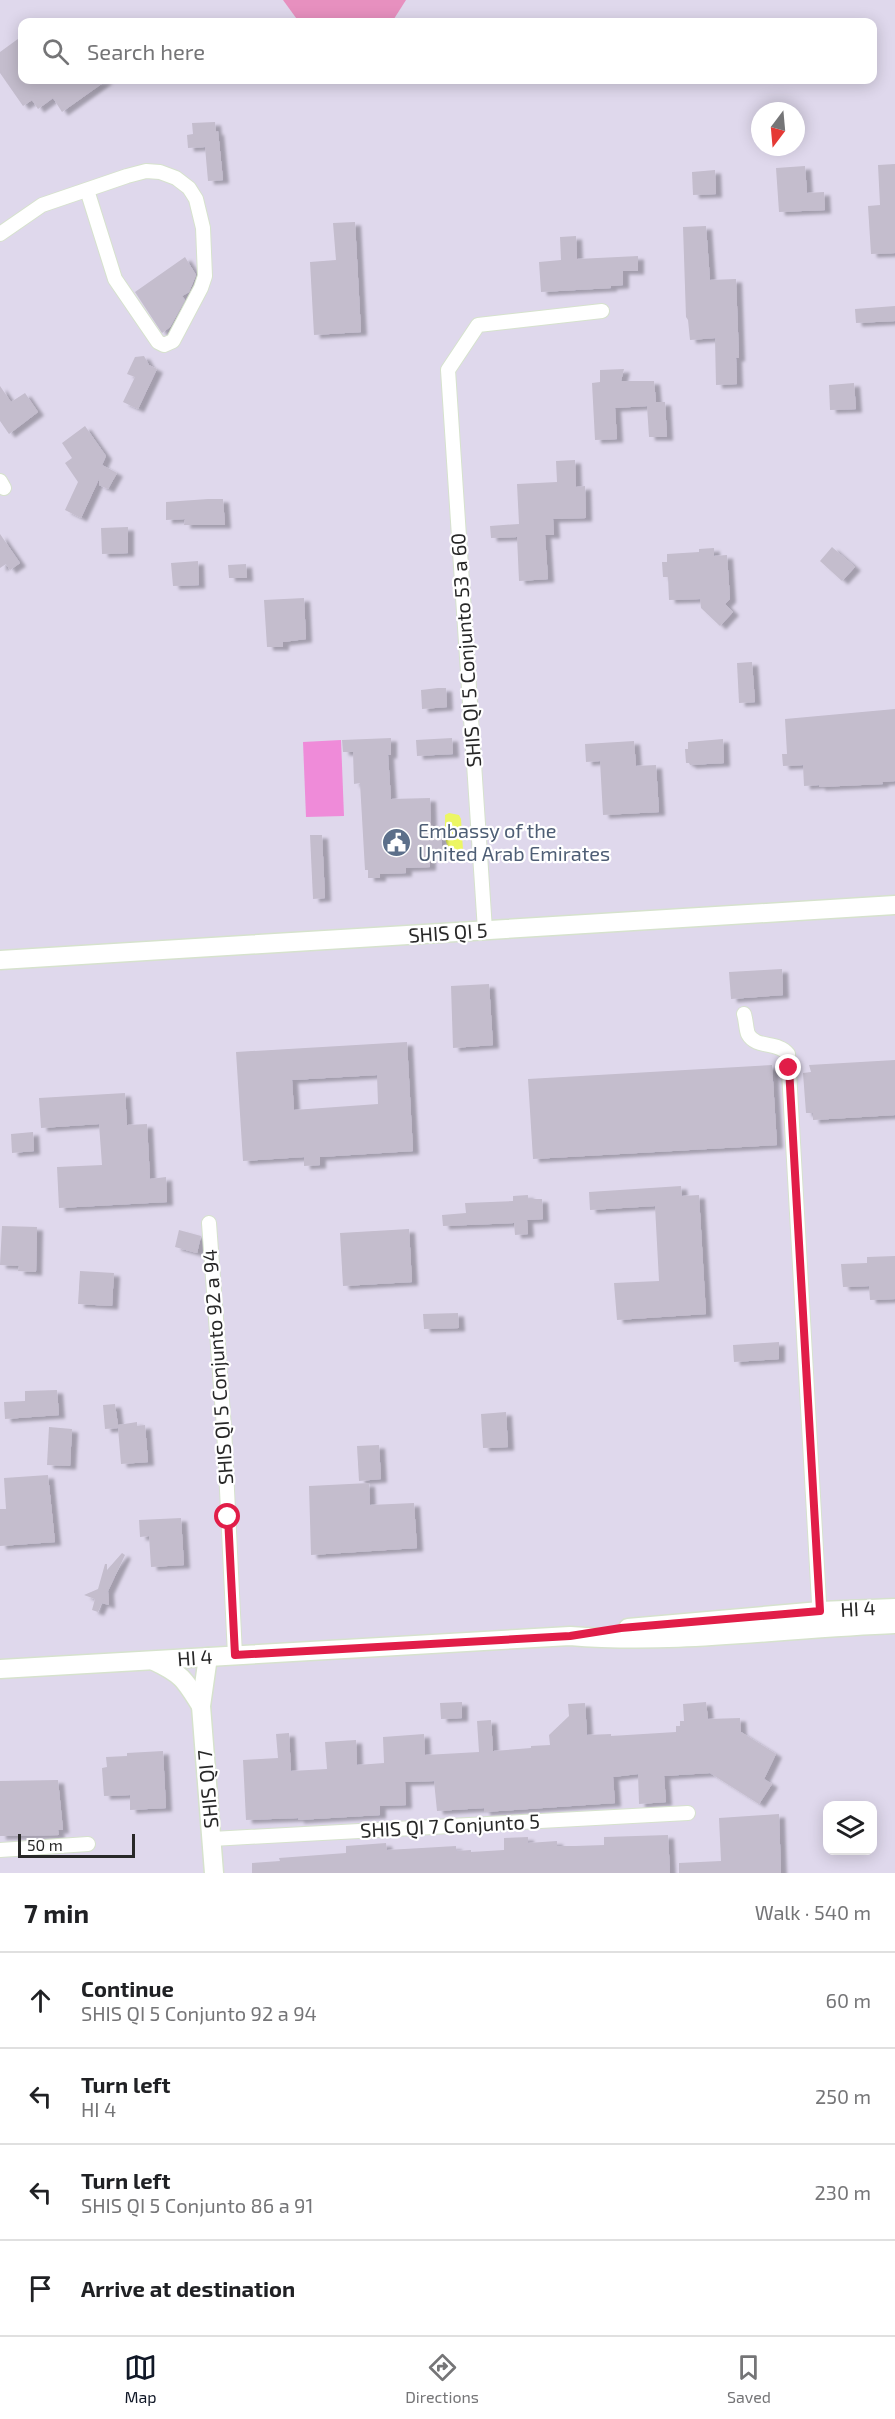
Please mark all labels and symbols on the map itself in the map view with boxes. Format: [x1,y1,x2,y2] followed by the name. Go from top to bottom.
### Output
[751,102,805,156] north arrow
[445,532,485,768] street label: SHIS QI 5 Conjunto 53 a 60
[418,818,610,865] place label: Embassy of the United Arab Emirates
[381,826,413,858] public building icon: Embassy of the United Arab Emirates
[408,917,488,947] street label: SHIS QI 5
[775,1054,801,1080] route end
[197,1249,237,1486] street label: SHIS QI 5 Conjunto 92 a 94
[214,1503,240,1529] route start
[840,1595,876,1621] street label: HI 4
[176,1644,213,1670] street label: HI 4
[192,1749,222,1829] street label: SHIS QI 7
[360,1808,540,1842] street label: SHIS QI 7 Conjunto 5
[18,1831,135,1858] scale bar

